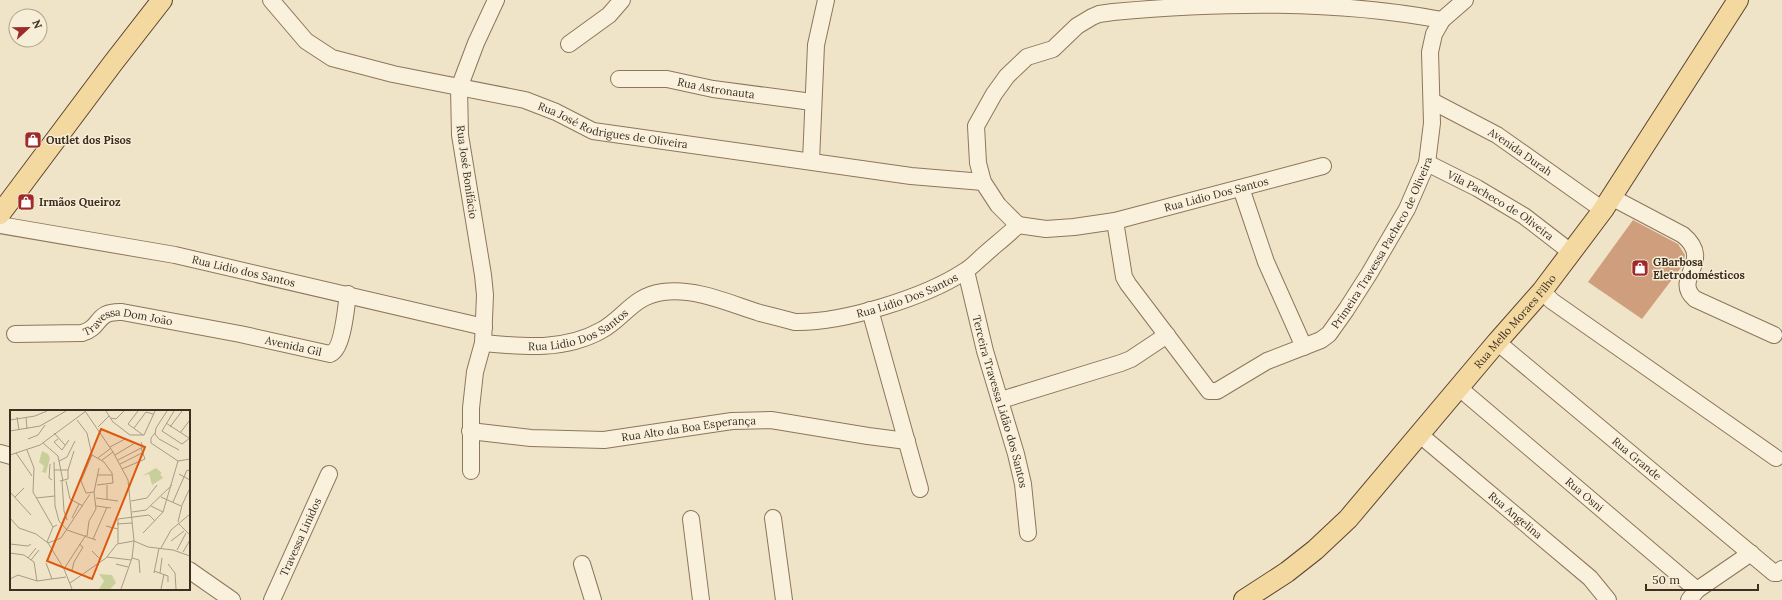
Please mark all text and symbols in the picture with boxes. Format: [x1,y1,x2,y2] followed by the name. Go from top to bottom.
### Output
[8,8,48,48] north arrow
[29,18,46,31] text: N
[676,74,756,101] street label: Rua Astronauta
[536,99,689,151] street label: Rua José Rodrigues de Oliveira
[454,124,480,220] street label: Rua José Bonifácio
[1485,124,1555,179] street label: Avenida Durah
[23,130,43,150] shop icon: Outlet dos Pisos
[46,133,131,147] place label: Outlet dos Pisos
[1328,156,1435,331] street label: Primeira Travessa Pacheco de Oliveira
[1444,167,1557,244] street label: Vila Pacheco de Oliveira
[1162,174,1270,215] street label: Rua Lidio Dos Santos
[16,192,36,212] shop icon: Irmãos Queiroz
[39,195,121,209] place label: Irmãos Queiroz
[190,252,297,290] street label: Rua Lidio dos Santos
[1653,255,1745,282] place label: GBarbosa Eletrodomésticos
[1630,258,1650,278] shop icon: GBarbosa Eletrodomésticos
[855,270,960,321] street label: Rua Lidio Dos Santos
[1471,272,1559,371] street label: Rua Mello Moraes Filho
[81,305,174,339] street label: Travessa Dom João
[528,306,631,353] street label: Rua Lidio Dos Santos
[970,314,1030,489] street label: Terceira Travessa Lidão dos Santos
[263,333,323,359] street label: Avenida Gil
[10,410,190,590] inset map
[620,413,757,444] street label: Rua Alto da Boa Esperança
[1609,434,1664,483] street label: Rua Grande
[1563,474,1606,515] street label: Rua Osni
[1486,489,1545,542] street label: Rua Angelina
[277,496,324,579] street label: Travessa Linidos
[1646,566,1758,592] scale bar
[1652,572,1680,587] text: 50 m

